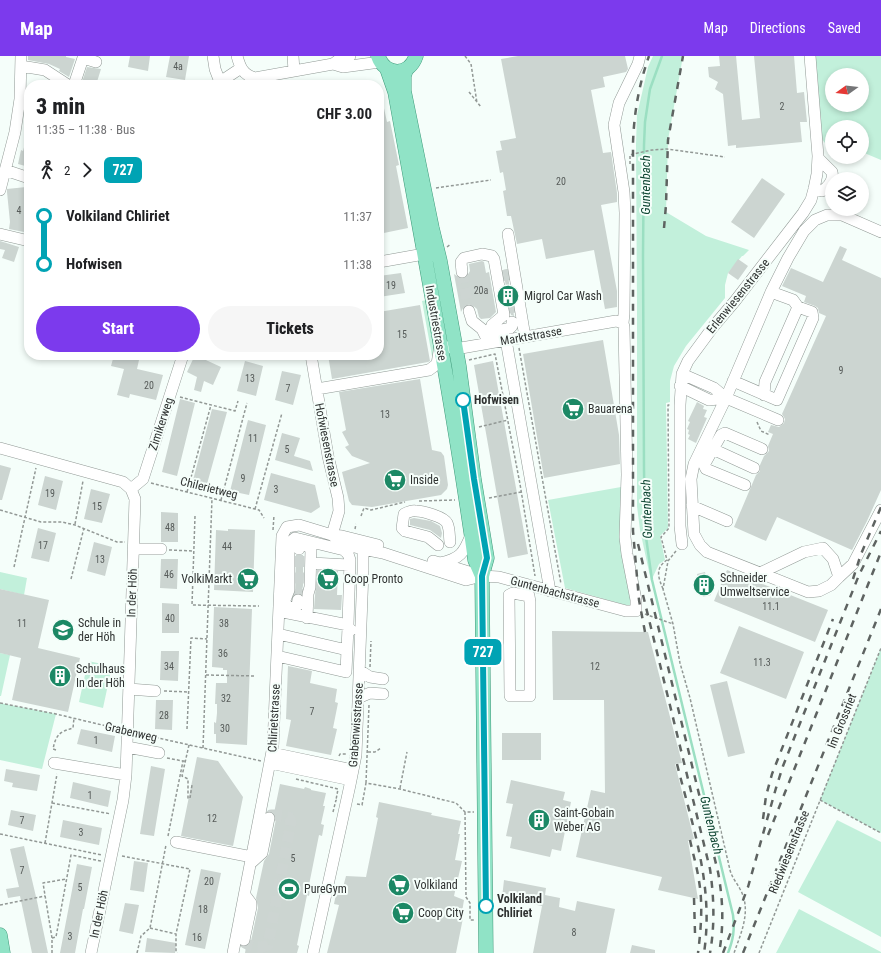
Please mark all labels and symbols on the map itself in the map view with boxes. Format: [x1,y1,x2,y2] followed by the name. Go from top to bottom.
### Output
[173,61,183,72] house number: 4a
[825,68,869,112] north arrow
[780,101,785,112] house number: 2
[638,155,653,215] water label: Guntenbach
[556,176,566,187] house number: 20
[17,205,22,216] house number: 4
[704,256,773,336] street label: Erlenwiesenstrasse
[386,280,396,291] house number: 19
[495,283,521,309] building icon: Migrol Car Wash
[422,284,450,362] street label: Industriestrasse
[474,285,489,296] house number: 20a
[524,289,602,303] place label: Migrol Car Wash
[499,324,563,348] street label: Marktstrasse
[397,329,407,340] house number: 15
[839,365,844,376] house number: 9
[245,373,255,384] house number: 13
[144,380,154,391] house number: 20
[286,383,291,394] house number: 7
[455,392,471,408] marker: Hofwisen
[474,393,519,407] place label: Hofwisen
[146,396,176,452] street label: Zimikerweg
[560,396,586,422] supermarket icon: Bauarena
[312,402,342,488] street label: Hofwiesenstrasse
[588,402,633,416] place label: Bauarena
[380,409,390,420] house number: 13
[248,433,258,444] house number: 11
[285,444,290,455] house number: 5
[382,467,408,493] supermarket icon: Inside
[241,473,246,484] house number: 9
[410,473,439,487] place label: Inside
[179,474,239,502] street label: Chilerietweg
[638,479,655,539] water label: Guntenbach
[274,484,279,495] house number: 3
[45,488,55,499] house number: 19
[92,501,102,512] house number: 15
[165,522,175,533] house number: 48
[38,540,48,551] house number: 17
[222,541,232,552] house number: 44
[95,554,105,565] house number: 13
[235,566,261,592] supermarket icon: VolkiMarkt
[315,566,341,592] supermarket icon: Coop Pronto
[124,568,140,618] street label: In der Höh
[164,569,174,580] house number: 46
[720,571,790,599] place label: Schneider Umweltservice
[181,572,232,586] place label: VolkiMarkt
[344,572,403,586] place label: Coop Pronto
[691,572,717,598] building icon: Schneider Umweltservice
[509,573,601,611] street label: Guntenbachstrasse
[762,601,780,612] house number: 11.1
[165,613,175,624] house number: 40
[78,616,121,644] place label: Schule in der Höh
[50,617,76,643] school or university icon: Schule in der Höh
[17,618,27,629] house number: 11
[219,618,229,629] house number: 38
[460,639,506,665] line badge: 727
[218,648,228,659] house number: 36
[753,657,771,668] house number: 11.3
[164,661,174,672] house number: 34
[590,661,600,672] house number: 12
[76,662,125,690] place label: Schulhaus In der Höh
[47,663,73,689] building icon: Schulhaus In der Höh
[346,682,366,768] street label: Grabenwisstrasse
[265,683,283,753] street label: Chlirietstrasse
[825,691,860,751] street label: Im Grossriet
[221,693,231,704] house number: 32
[310,706,315,717] house number: 7
[159,710,169,721] house number: 28
[104,719,158,745] street label: Grabenweg
[220,723,230,734] house number: 30
[94,735,98,746] house number: 1
[88,790,92,801] house number: 1
[697,794,726,856] water label: Guntenbach
[554,806,615,834] place label: Saint-Gobain Weber AG
[526,807,552,833] building icon: Saint-Gobain Weber AG
[766,808,812,896] street label: Riedwiesenstrasse
[207,813,217,824] house number: 12
[20,815,25,826] house number: 7
[79,827,84,838] house number: 3
[291,853,296,864] house number: 5
[20,865,25,876] house number: 7
[386,872,412,898] supermarket icon: Volkiland
[204,876,214,887] house number: 20
[276,876,302,902] sports icon: PureGym
[414,878,458,892] place label: Volkiland
[78,882,83,893] house number: 5
[304,882,347,896] place label: PureGym
[87,888,111,939] street label: In der Höh
[497,892,542,920] place label: Volkiland Chliriet
[478,898,494,914] marker: Volkiland Chliriet
[390,900,416,926] supermarket icon: Coop City
[198,904,208,915] house number: 18
[418,906,464,920] place label: Coop City
[572,927,577,938] house number: 8
[68,931,73,942] house number: 3
[192,932,202,943] house number: 16

